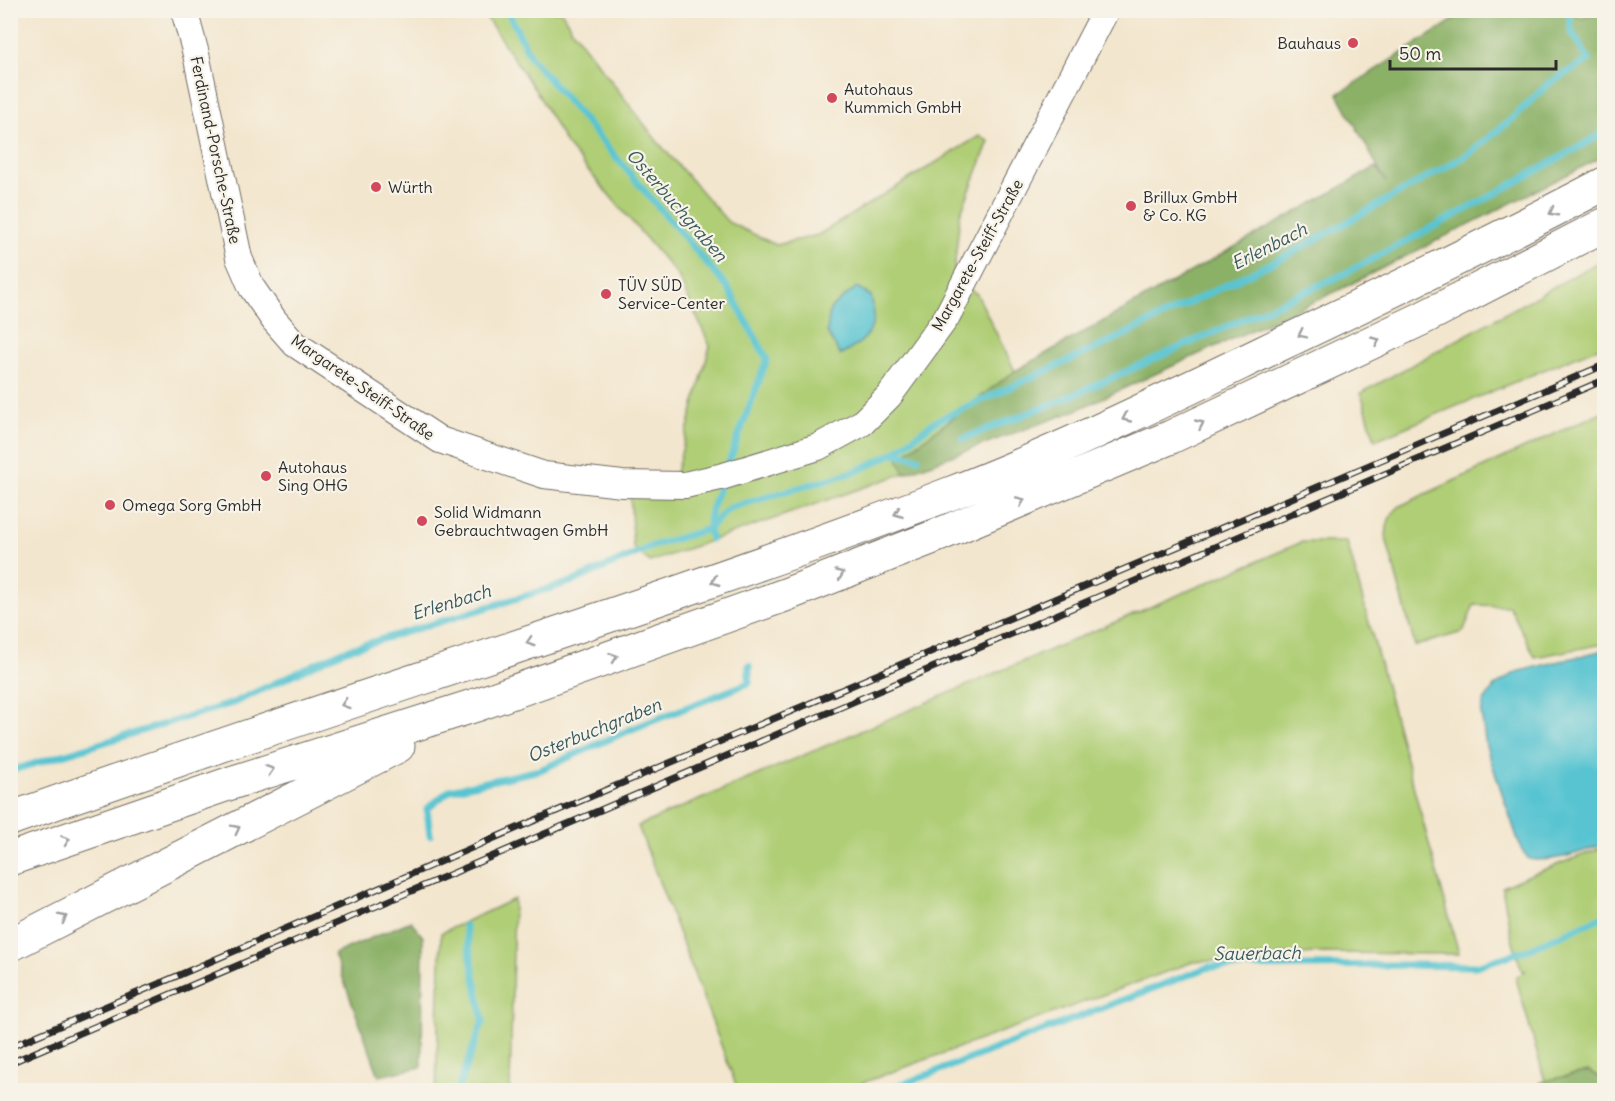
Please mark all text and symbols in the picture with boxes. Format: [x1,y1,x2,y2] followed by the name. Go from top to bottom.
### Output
[1277,33,1341,53] place label: Bauhaus
[1390,33,1556,71] scale bar
[1346,36,1360,50] marker: Bauhaus
[1399,42,1441,65] text: 50 m
[186,54,246,246] street label: Ferdinand-Porsche-Straße
[844,79,962,117] place label: Autohaus Kummich GmbH
[825,91,839,105] marker: Autohaus Kummich GmbH
[622,144,733,267] water label: Osterbuchgraben
[927,176,1027,334] street label: Margarete-Steiff-Straße
[388,177,433,197] place label: Würth
[369,180,383,194] marker: Würth
[1143,187,1238,225] place label: Brillux GmbH & Co. KG
[1124,199,1138,213] marker: Brillux GmbH & Co. KG
[1548,205,1559,216] one-way arrow
[1227,217,1311,275] water label: Erlenbach
[618,275,725,313] place label: TÜV SÜD Service-Center
[599,287,613,301] marker: TÜV SÜD Service-Center
[1298,327,1308,338] one-way arrow
[287,330,439,444] street label: Margarete-Steiff-Straße
[1370,336,1381,348] one-way arrow
[1122,411,1133,423] one-way arrow
[1193,419,1204,431] one-way arrow
[278,457,348,495] place label: Autohaus Sing OHG
[259,469,273,483] marker: Autohaus Sing OHG
[122,495,262,515] place label: Omega Sorg GmbH
[1014,496,1025,508] one-way arrow
[103,498,117,512] marker: Omega Sorg GmbH
[434,502,608,540] place label: Solid Widmann Gebrauchtwagen GmbH
[893,506,903,519] one-way arrow
[415,514,429,528] marker: Solid Widmann Gebrauchtwagen GmbH
[834,569,845,581] one-way arrow
[710,573,720,586] one-way arrow
[409,579,494,625] water label: Erlenbach
[525,635,536,648] one-way arrow
[608,651,619,664] one-way arrow
[524,692,665,767] water label: Osterbuchgraben
[340,697,350,709] one-way arrow
[264,765,275,777] one-way arrow
[230,825,240,836] one-way arrow
[60,834,71,847] one-way arrow
[56,914,67,925] one-way arrow
[1213,941,1301,965] water label: Sauerbach

